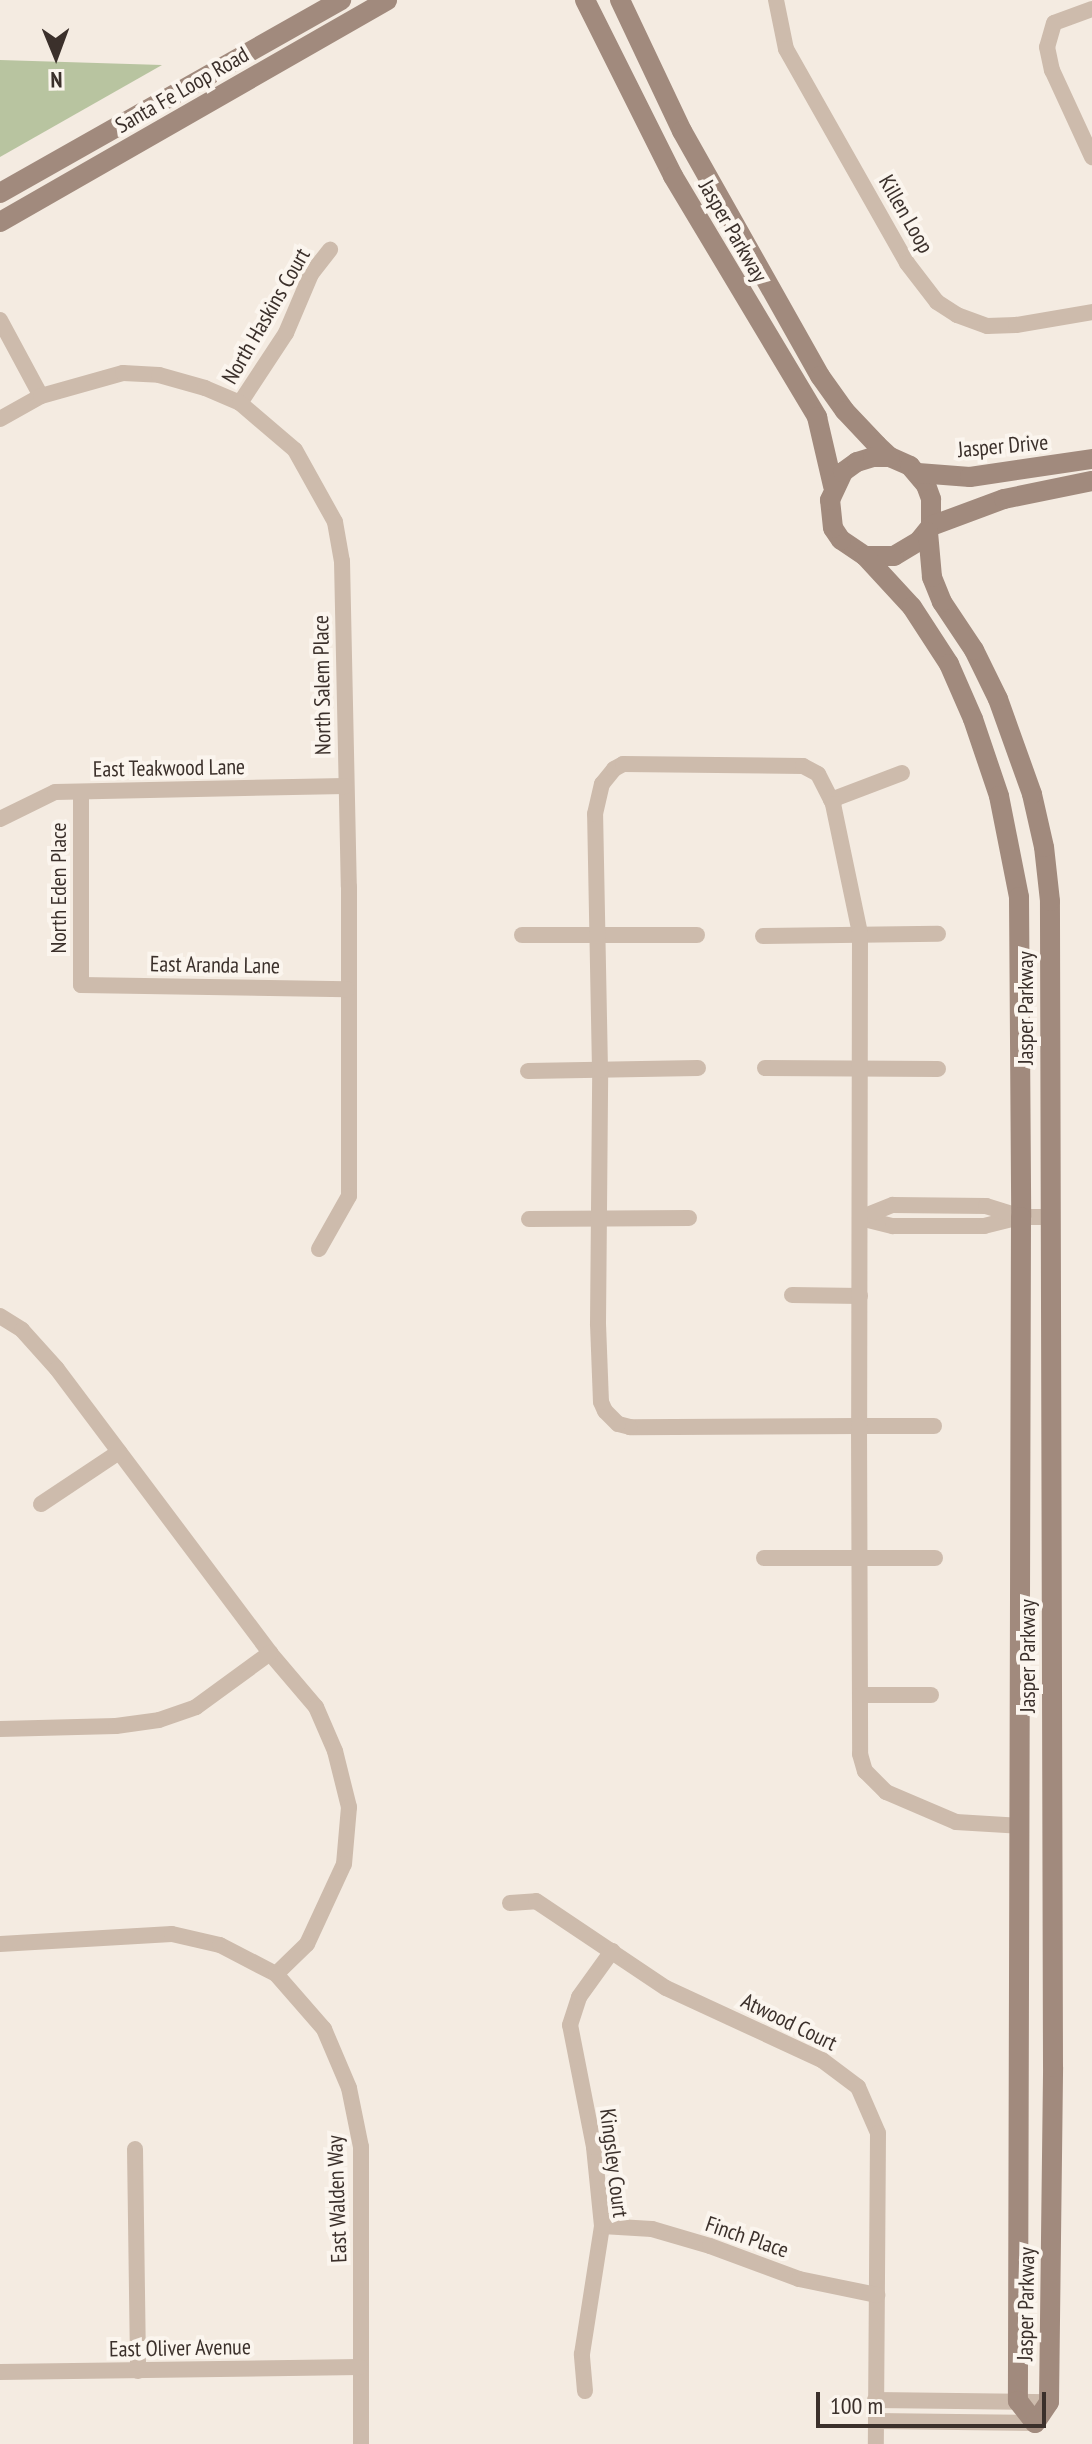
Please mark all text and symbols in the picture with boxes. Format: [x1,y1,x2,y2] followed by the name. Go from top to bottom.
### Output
[16,16,96,96] north arrow
[111,41,253,139] street label: Santa Fe Loop Road
[50,66,63,94] text: N
[873,170,939,258] street label: Killen Loop
[693,175,773,287] street label: Jasper Parkway
[216,243,316,389] street label: North Haskins Court
[957,429,1049,463] street label: Jasper Drive
[308,615,336,755] street label: North Salem Place
[92,753,246,783] street label: East Teakwood Lane
[46,822,72,954] street label: North Eden Place
[149,951,281,979] street label: East Aranda Lane
[1013,951,1039,1065] street label: Jasper Parkway
[1015,1599,1041,1713] street label: Jasper Parkway
[737,1988,841,2056] street label: Atwood Court
[594,2107,634,2219] street label: Kingsley Court
[322,2134,352,2264] street label: East Walden Way
[702,2211,792,2263] street label: Finch Place
[1012,2247,1040,2361] street label: Jasper Parkway
[109,2334,251,2362] street label: East Oliver Avenue
[820,2376,1050,2426] scale bar
[830,2390,883,2421] text: 100 m

